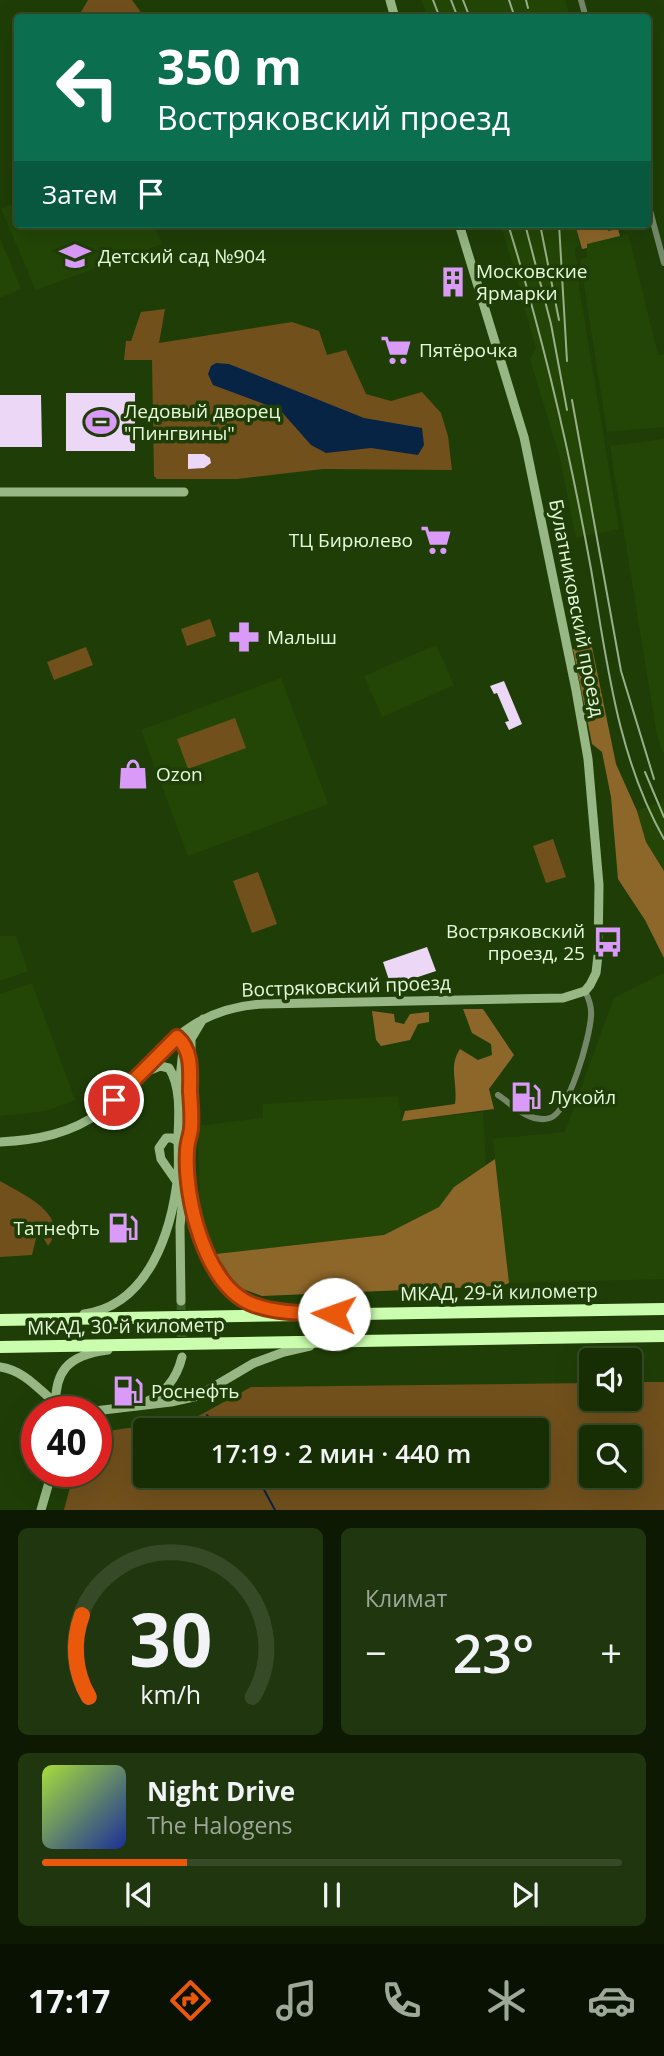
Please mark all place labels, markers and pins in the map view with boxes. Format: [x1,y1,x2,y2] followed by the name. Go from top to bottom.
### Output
[58,239,92,273] school or university icon: Детский сад №904
[98,243,266,269] place label: Детский сад №904
[476,258,587,306] place label: Московские Ярмарки
[436,265,470,299] building icon: Московские Ярмарки
[379,333,413,367] supermarket icon: Пятёрочка
[419,337,518,363] place label: Пятёрочка
[124,398,280,446] place label: Ледовый дворец "Пингвины"
[84,405,118,439] sports icon: Ледовый дворец "Пингвины"
[419,523,453,557] supermarket icon: ТЦ Бирюлево
[289,527,413,553] place label: ТЦ Бирюлево
[227,620,261,654] pharmacy icon: Малыш
[267,624,337,650] place label: Малыш
[116,757,150,791] shop icon: Ozon
[156,761,203,787] place label: Ozon
[446,918,585,966] place label: Востряковский проезд, 25
[591,925,625,959] bus stop icon: Востряковский проезд, 25
[84,1070,144,1130] pin
[509,1080,543,1114] fuel station icon: Лукойл
[549,1084,616,1110] place label: Лукойл
[106,1211,140,1245] fuel station icon: Татнефть
[14,1215,100,1241] place label: Татнефть
[111,1374,145,1408] fuel station icon: Роснефть
[151,1378,239,1404] place label: Роснефть

